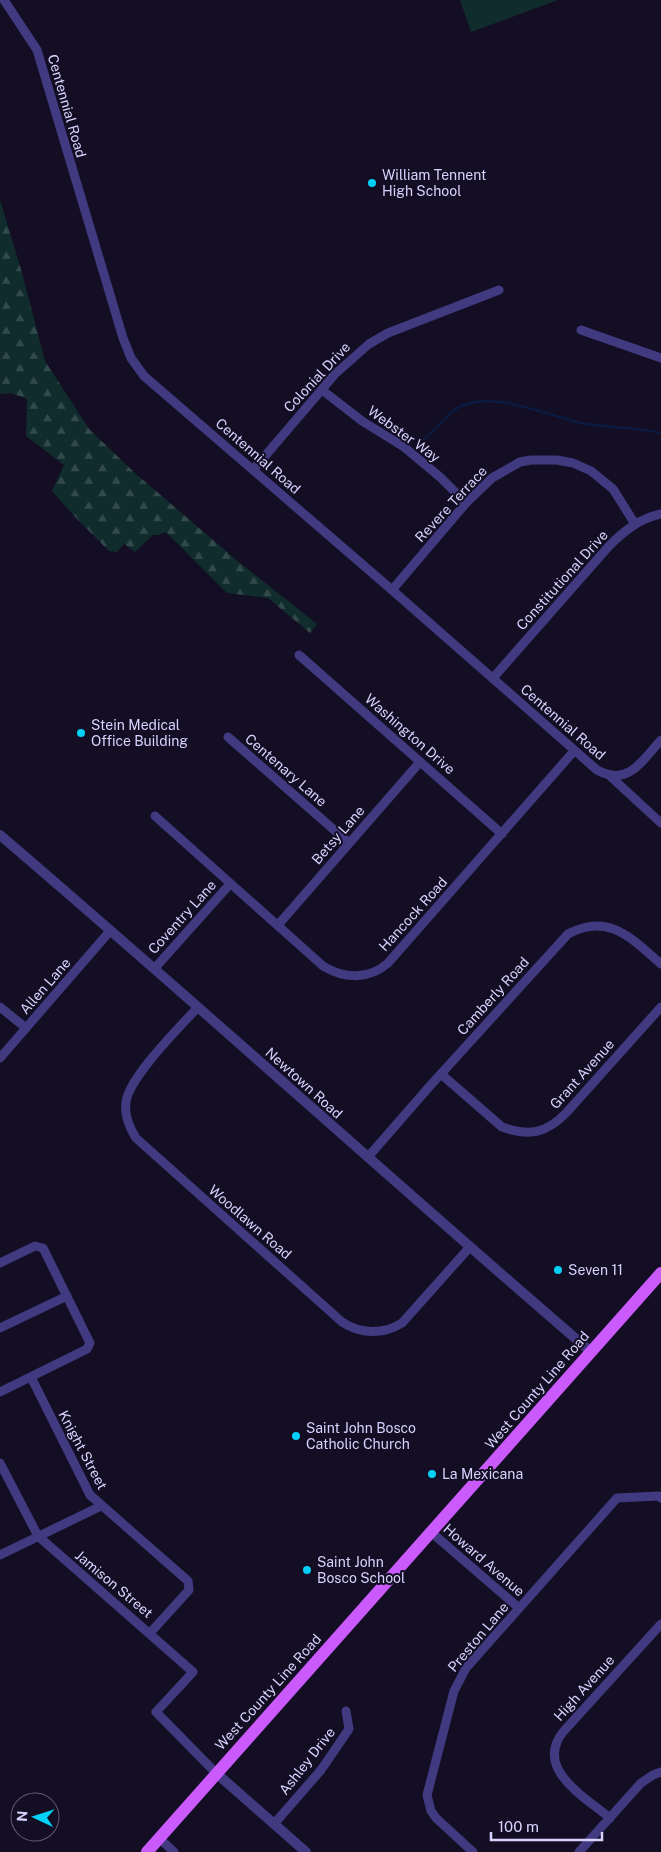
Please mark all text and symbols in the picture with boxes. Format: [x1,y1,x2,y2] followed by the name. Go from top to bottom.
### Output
[45,53,89,159] street label: Centennial Road
[382,167,486,199] place label: William Tennent High School
[366,177,378,189] marker: William Tennent High School
[281,339,354,415] street label: Colonial Drive
[365,402,444,466] street label: Webster Way
[212,415,304,497] street label: Centennial Road
[412,463,490,545] street label: Revere Terrace
[513,527,611,633] street label: Constitutional Drive
[517,681,609,763] street label: Centennial Road
[362,691,458,778] street label: Washington Drive
[91,717,188,749] place label: Stein Medical Office Building
[75,727,87,739] marker: Stein Medical Office Building
[242,730,330,810] street label: Centenary Lane
[308,803,368,867] street label: Betsy Lane
[376,874,450,954] street label: Hancock Road
[145,877,219,957] street label: Coventry Lane
[454,954,532,1038] street label: Camberly Road
[16,955,74,1017] street label: Allen Lane
[547,1036,617,1112] street label: Grant Avenue
[262,1044,346,1122] street label: Newtown Road
[205,1182,295,1262] street label: Woodlawn Road
[568,1262,623,1278] place label: Seven 11
[552,1264,564,1276] marker: Seven 11
[482,1328,592,1452] street label: West County Line Road
[55,1408,111,1492] street label: Knight Street
[306,1420,416,1452] place label: Saint John Bosco Catholic Church
[290,1430,302,1442] marker: Saint John Bosco Catholic Church
[442,1466,523,1482] place label: La Mexicana
[426,1468,438,1480] marker: La Mexicana
[440,1520,528,1600] street label: Howard Avenue
[72,1547,156,1621] street label: Jamison Street
[317,1554,405,1586] place label: Saint John Bosco School
[301,1564,313,1576] marker: Saint John Bosco School
[444,1599,512,1675] street label: Preston Lane
[212,1631,324,1753] street label: West County Line Road
[550,1652,618,1724] street label: High Avenue
[276,1724,338,1798] street label: Ashley Drive
[10,1792,60,1842] north arrow
[14,1810,30,1822] text: N
[491,1810,602,1842] scale bar
[498,1818,539,1835] text: 100 m

